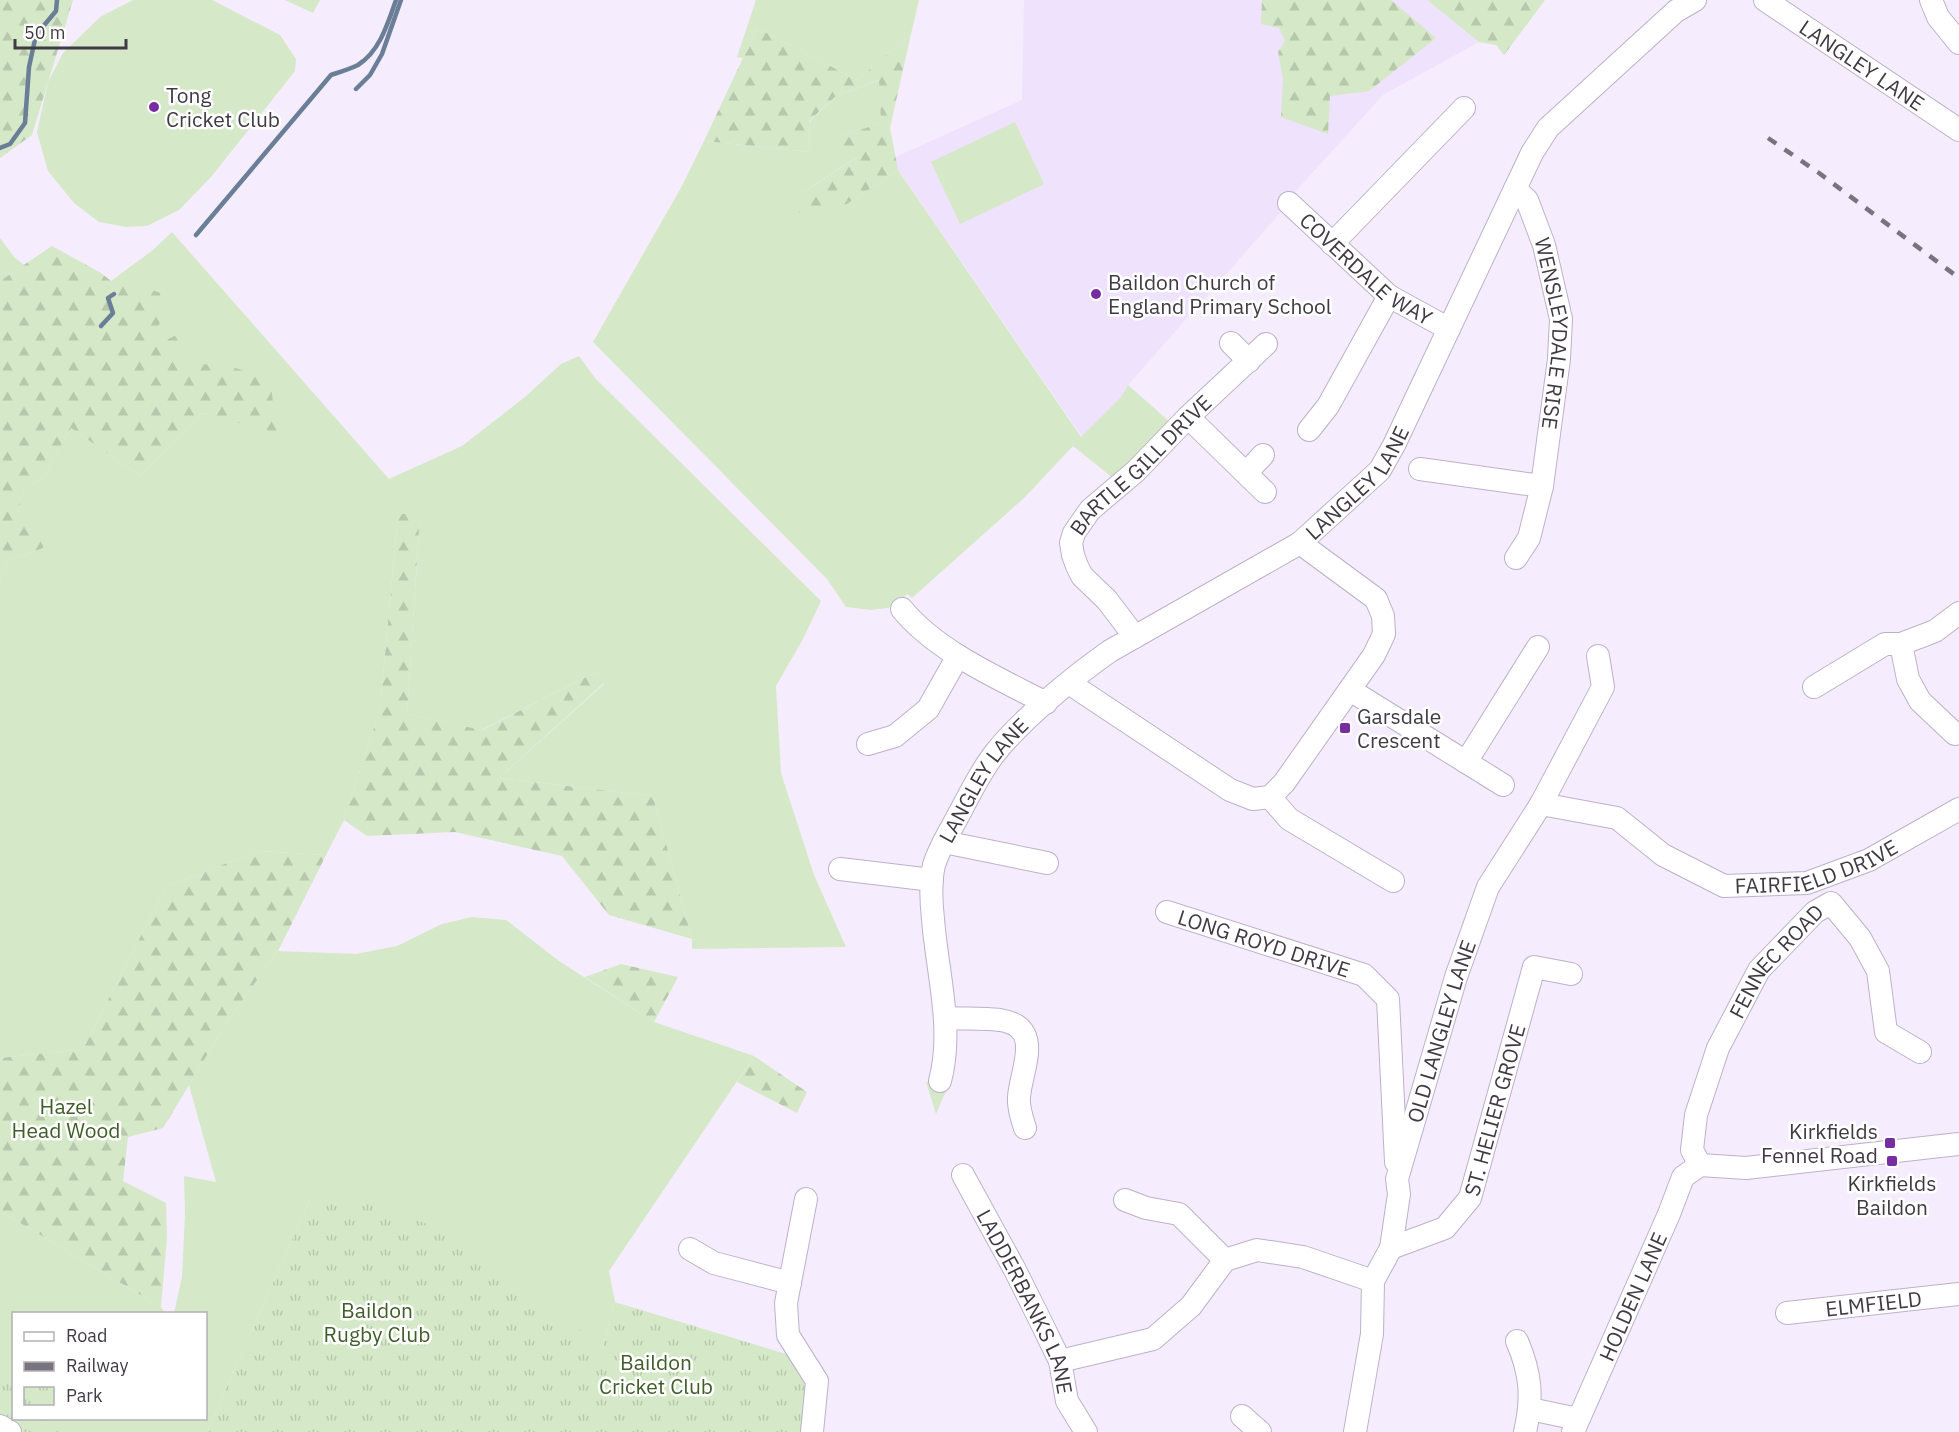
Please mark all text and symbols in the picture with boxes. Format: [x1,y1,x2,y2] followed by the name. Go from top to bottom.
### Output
[15,12,126,50] scale bar
[1794,13,1930,117] street label: LANGLEY LANE
[24,21,66,44] text: 50 m
[166,81,280,133] place label: Tong Cricket Club
[147,100,161,114] marker: Tong Cricket Club
[1294,206,1438,331] street label: COVERDALE WAY
[1529,235,1575,431] street label: WENSLEYDALE RISE
[1108,268,1332,320] place label: Baildon Church of England Primary School
[1089,287,1103,301] marker: Baildon Church of England Primary School
[1063,388,1217,541] street label: BARTLE GILL DRIVE
[1299,421,1415,546] street label: LANGLEY LANE
[1357,702,1441,754] place label: Garsdale Crescent
[932,711,1034,848] street label: LANGLEY LANE
[1338,721,1352,735] marker: Garsdale Crescent
[1734,833,1903,900] street label: FAIRFIELD DRIVE
[1722,898,1829,1023] street label: FENNEC ROAD
[1175,902,1354,984] street label: LONG ROYD DRIVE
[1400,936,1482,1126] street label: OLD LANGLEY LANE
[1457,1021,1532,1199] street label: ST. HELIER GROVE
[12,1092,120,1144] park label: Hazel Head Wood
[1761,1117,1878,1169] place label: Kirkfields Fennel Road
[1883,1136,1897,1150] marker: Kirkfields Fennel Road
[1885,1154,1899,1168] marker: Kirkfields Baildon
[1848,1169,1936,1221] place label: Kirkfields Baildon
[970,1204,1080,1396] street label: LADDERBANKS LANE
[1592,1228,1673,1365] street label: HOLDEN LANE
[1824,1284,1923,1323] street label: ELMFIELD
[324,1296,430,1348] park label: Baildon Rugby Club
[12,1312,207,1420] legend
[66,1324,107,1347] text: Road
[599,1348,713,1400] park label: Baildon Cricket Club
[66,1354,128,1377] text: Railway
[66,1384,103,1407] text: Park

